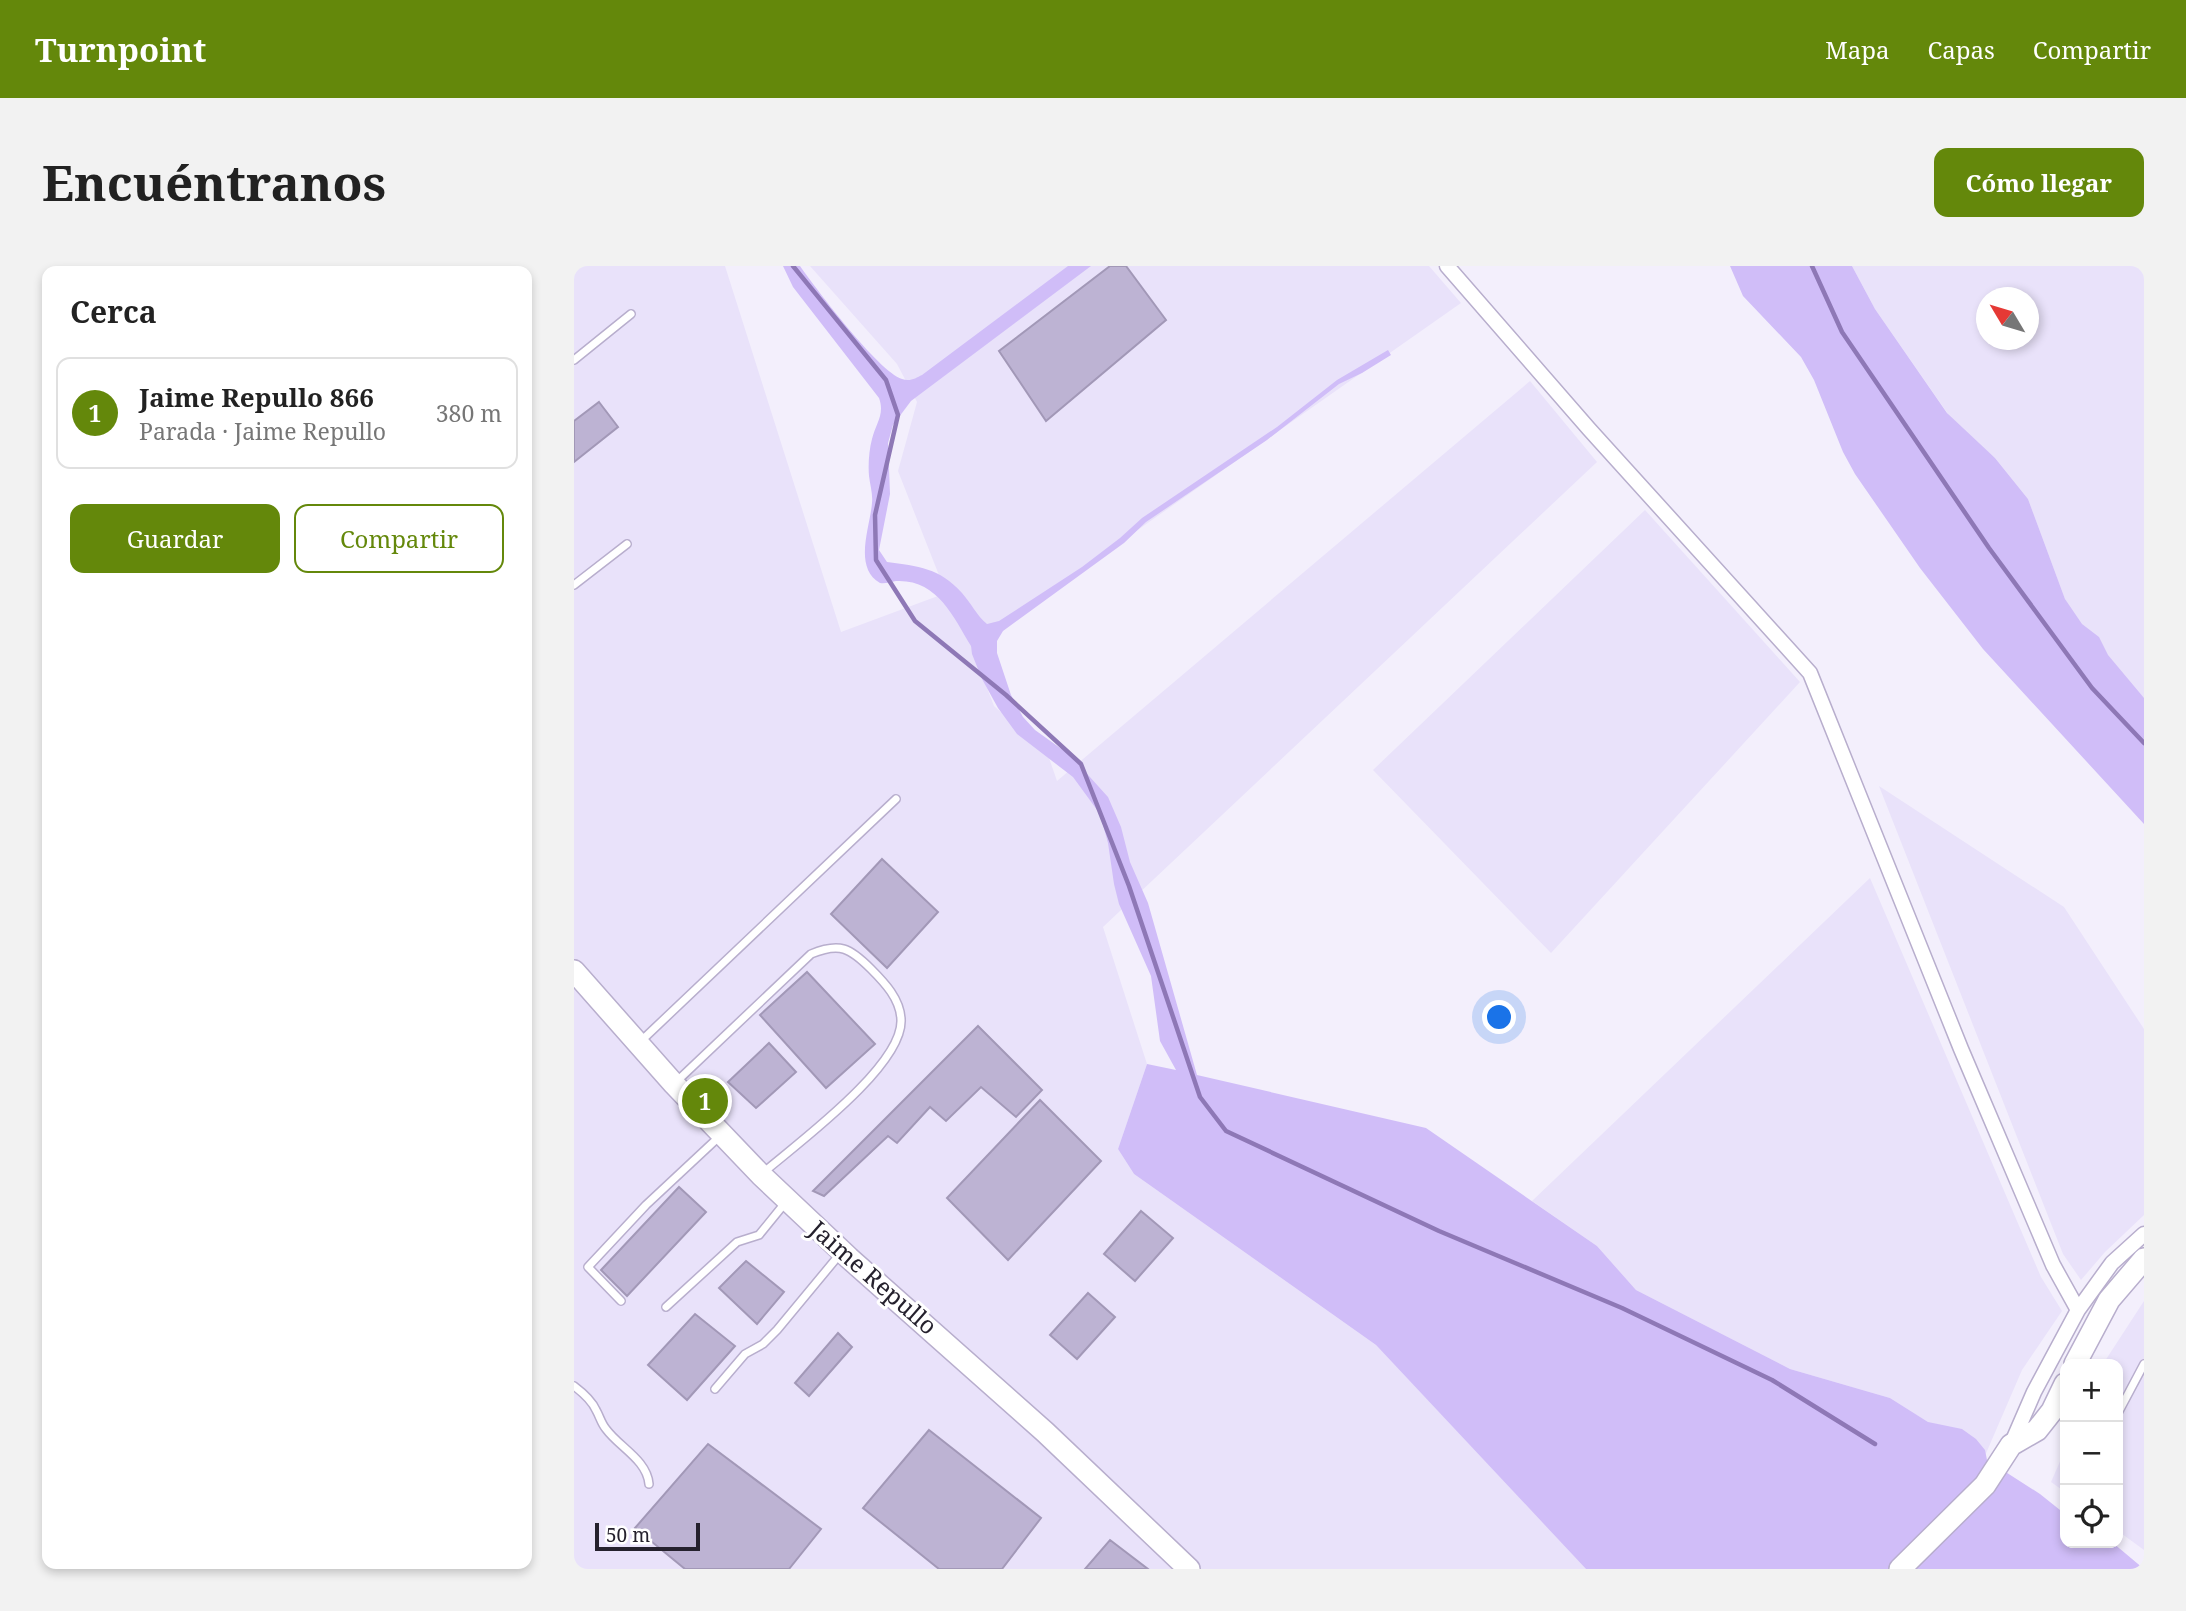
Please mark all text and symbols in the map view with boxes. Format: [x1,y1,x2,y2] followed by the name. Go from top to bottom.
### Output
[35,27,206,72] text: Turnpoint
[1825,33,1889,66] text: Mapa
[1927,33,1995,66] text: Capas
[2033,33,2151,66] text: Compartir
[1934,148,2144,217] button: Cómo llegar
[42,149,386,215] text: Encuéntranos
[1976,287,2039,350] north arrow
[70,291,157,332] text: Cerca
[139,379,374,415] text: Jaime Repullo 866
[89,397,102,429] text: 1
[436,397,502,429] text: 380 m
[139,415,386,447] text: Parada · Jaime Repullo
[70,504,280,573] button: Guardar
[294,504,504,573] button: Compartir
[1482,1000,1516,1034] your location
[682,1075,728,1127] pin: 1
[802,1212,945,1341] street label: Jaime Repullo
[2060,1359,2123,1548] map controls
[2060,1359,2123,1422] button: +
[2060,1422,2123,1485] button: −
[2060,1485,2123,1548] button: locate
[595,1520,700,1552] scale bar
[606,1522,650,1548] text: 50 m

